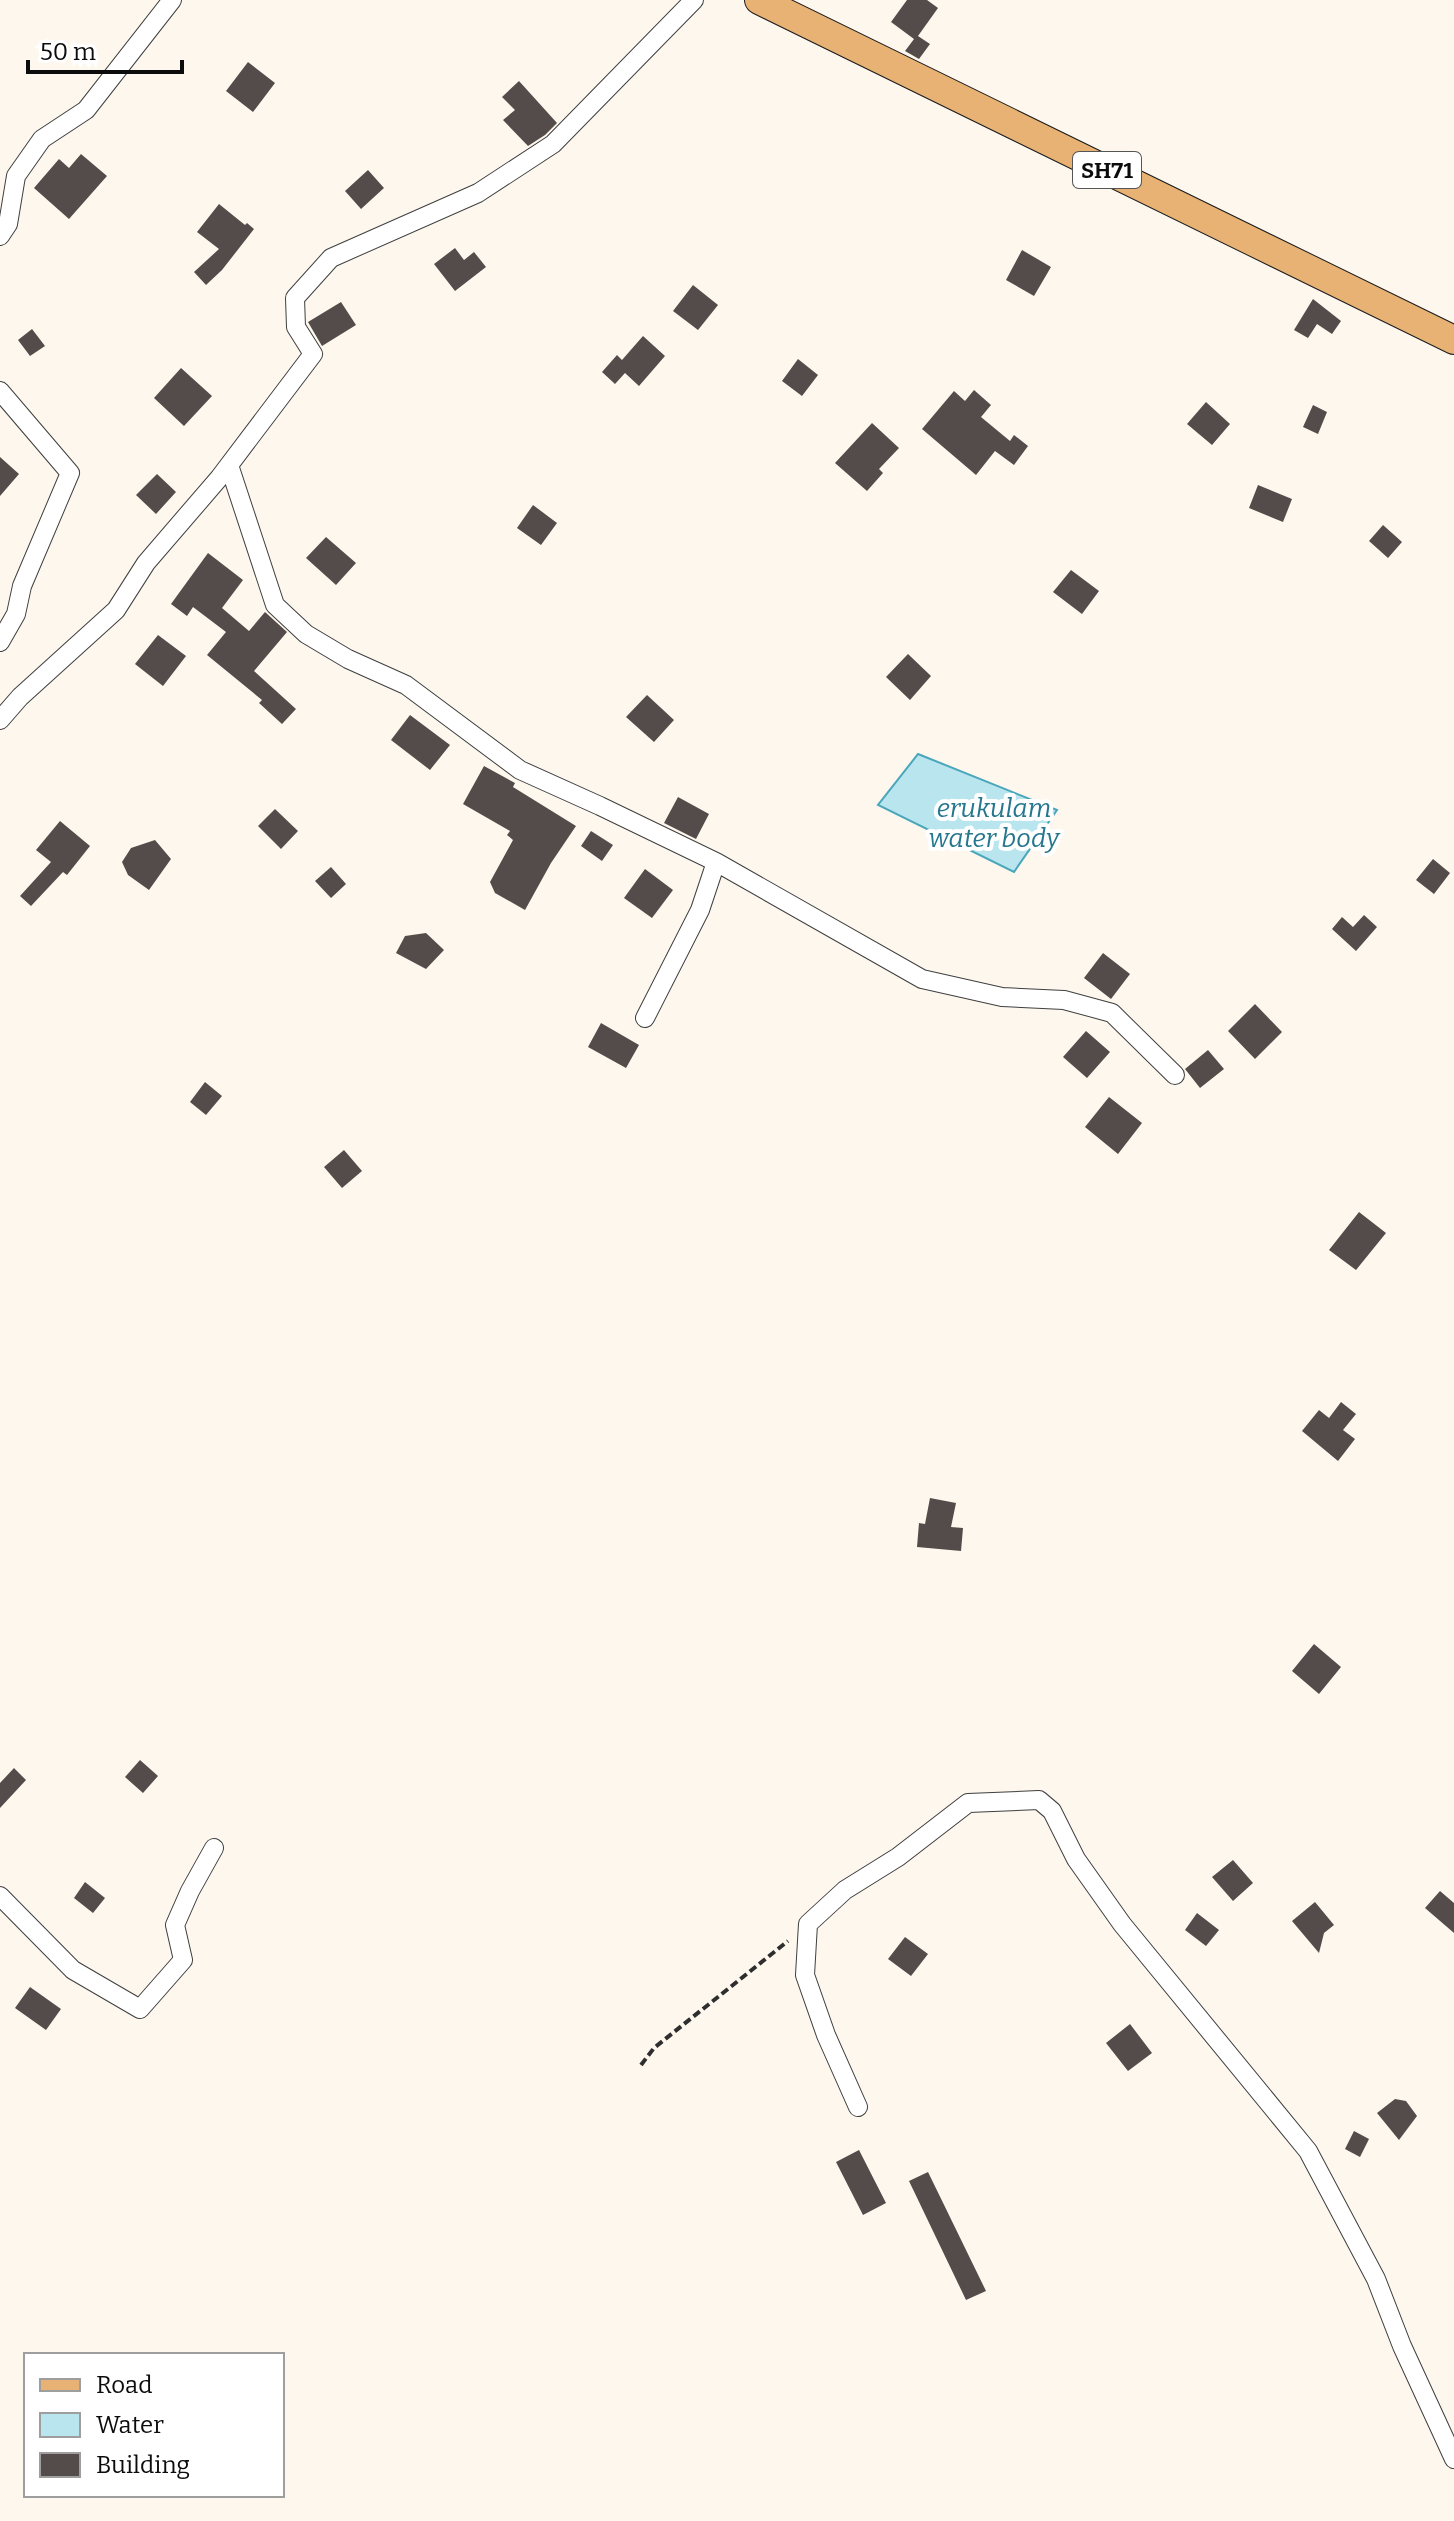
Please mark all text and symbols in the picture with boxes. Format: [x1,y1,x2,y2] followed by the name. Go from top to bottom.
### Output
[28,24,182,74] scale bar
[40,38,96,66] text: 50 m
[1073,152,1141,188] road number: SH71
[929,793,1061,854] water label: erukulam water body
[24,2353,284,2497] legend
[96,2371,152,2399] text: Road
[96,2411,164,2439] text: Water
[96,2451,190,2479] text: Building

